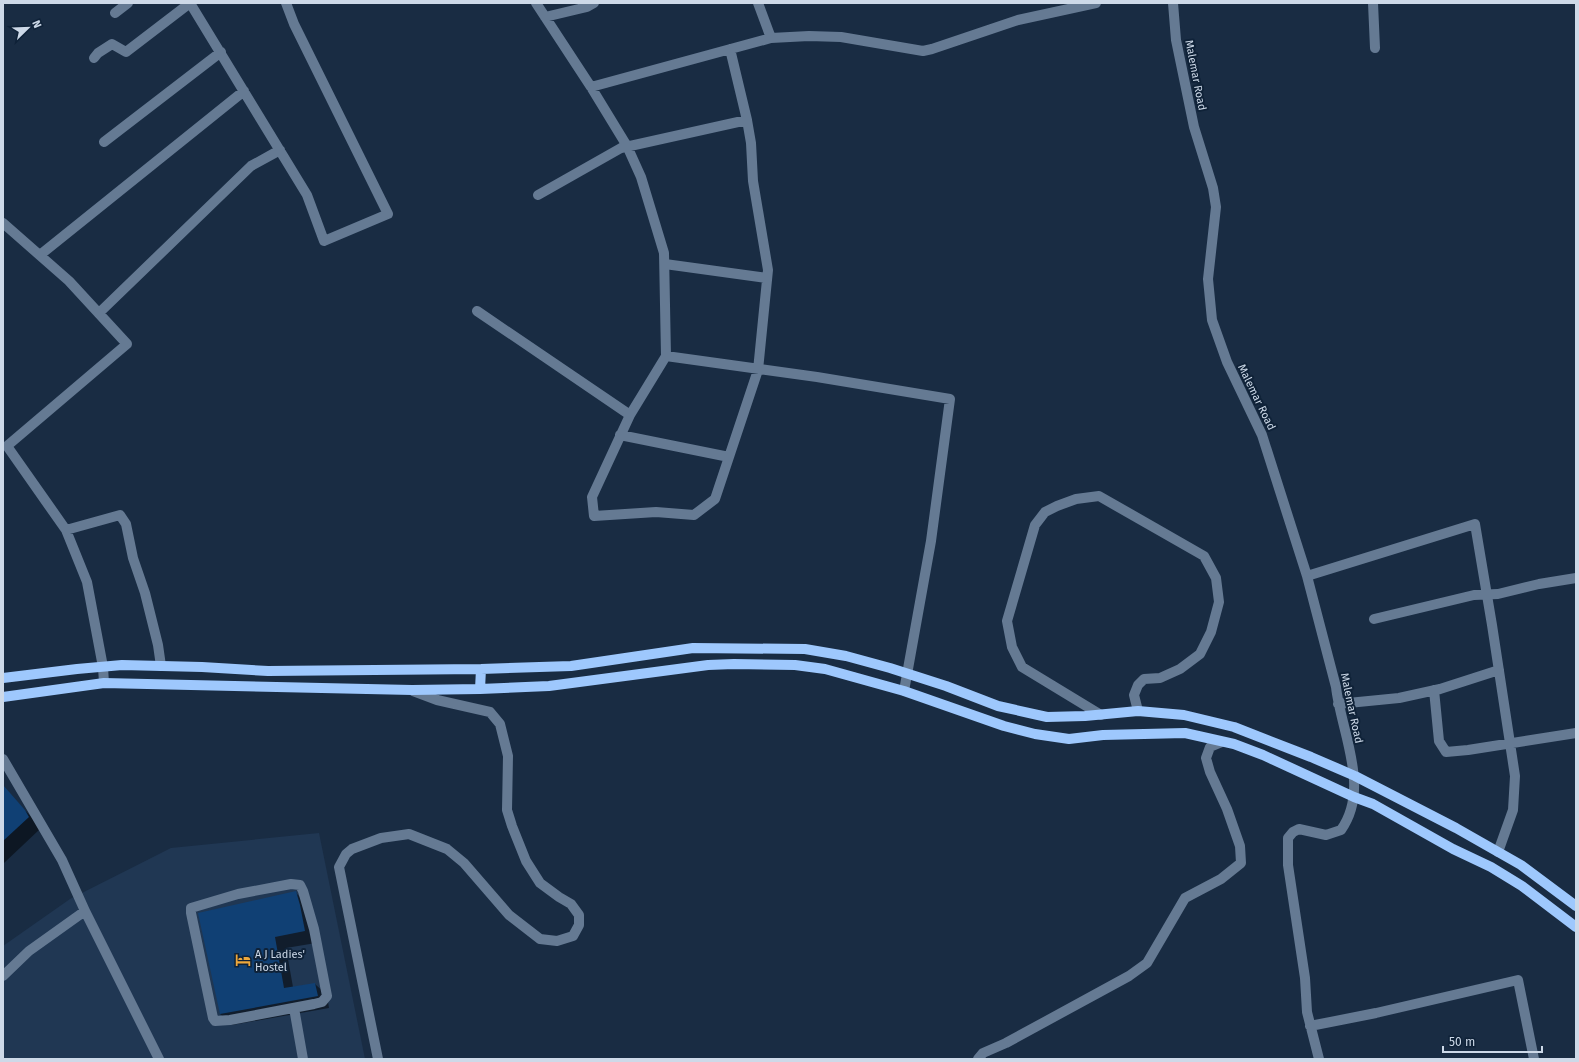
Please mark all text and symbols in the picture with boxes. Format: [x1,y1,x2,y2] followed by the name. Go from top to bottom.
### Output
[8,8,48,48] north arrow
[29,18,44,30] text: N
[1182,39,1209,111] street label: Malemar Road
[1235,362,1278,432] street label: Malemar Road
[1338,672,1365,744] street label: Malemar Road
[255,948,305,974] place label: A J Ladies' Hostel
[234,951,252,969] hotel icon: A J Ladies' Hostel
[1443,1028,1542,1054] scale bar
[1449,1035,1475,1049] text: 50 m

